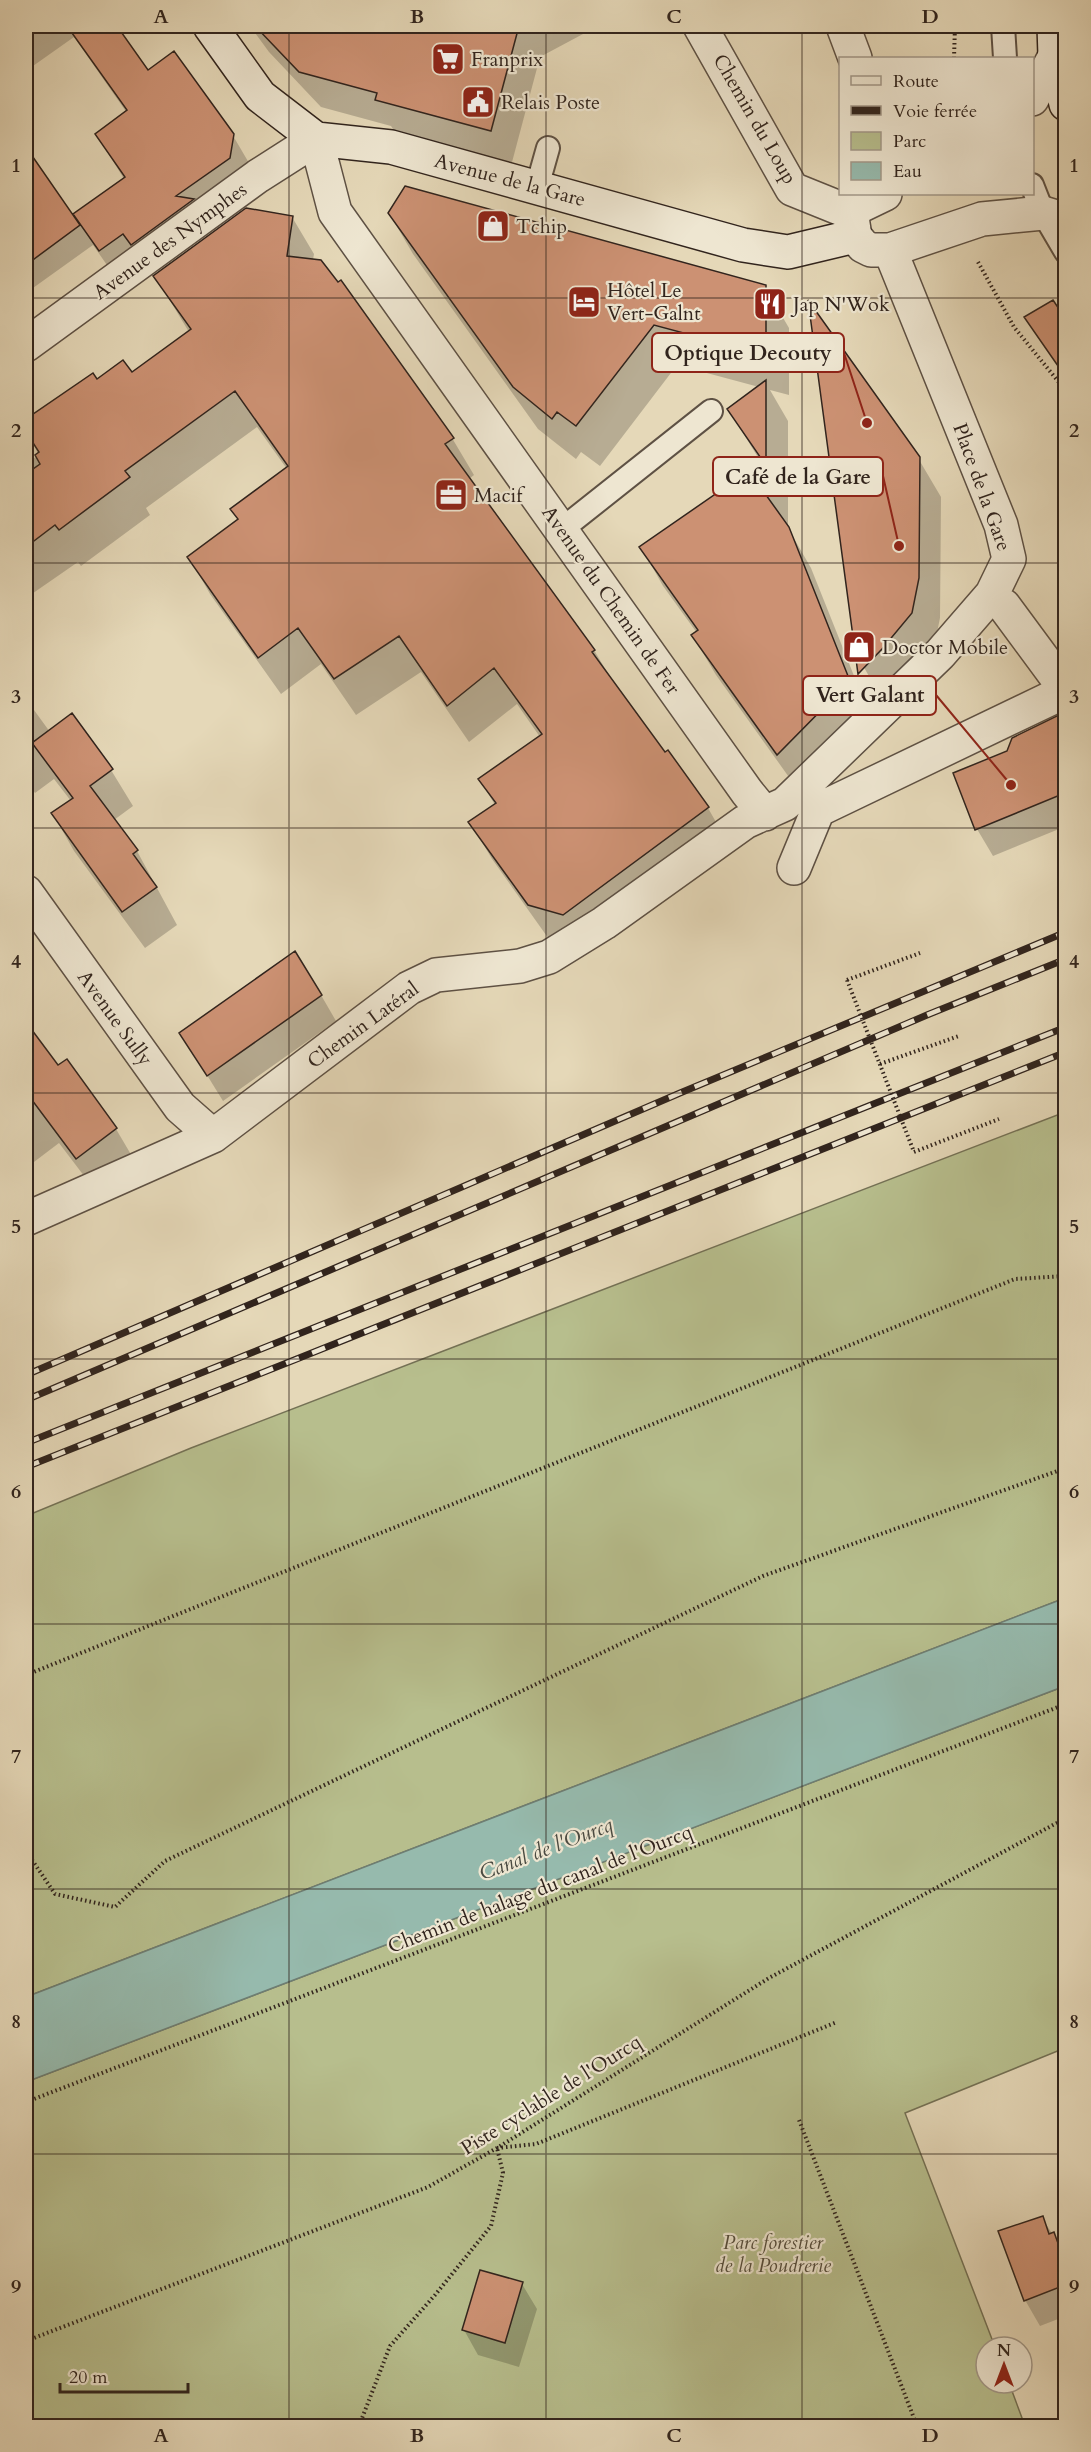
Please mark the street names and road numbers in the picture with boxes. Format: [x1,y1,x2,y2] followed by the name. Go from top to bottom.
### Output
[707,49,803,189] street label: Chemin du Loup
[432,147,588,213] street label: Avenue de la Gare
[88,176,252,306] street label: Avenue des Nymphes
[946,419,1018,555] street label: Place de la Gare
[535,500,687,700] street label: Avenue du Chemin de Fer
[71,965,159,1072] street label: Avenue Sully
[302,975,424,1075] street label: Chemin Latéral
[384,1818,696,1960] street label: Chemin de halage du canal de l'Ourcq
[456,2028,647,2162] street label: Piste cyclable de l'Ourcq

